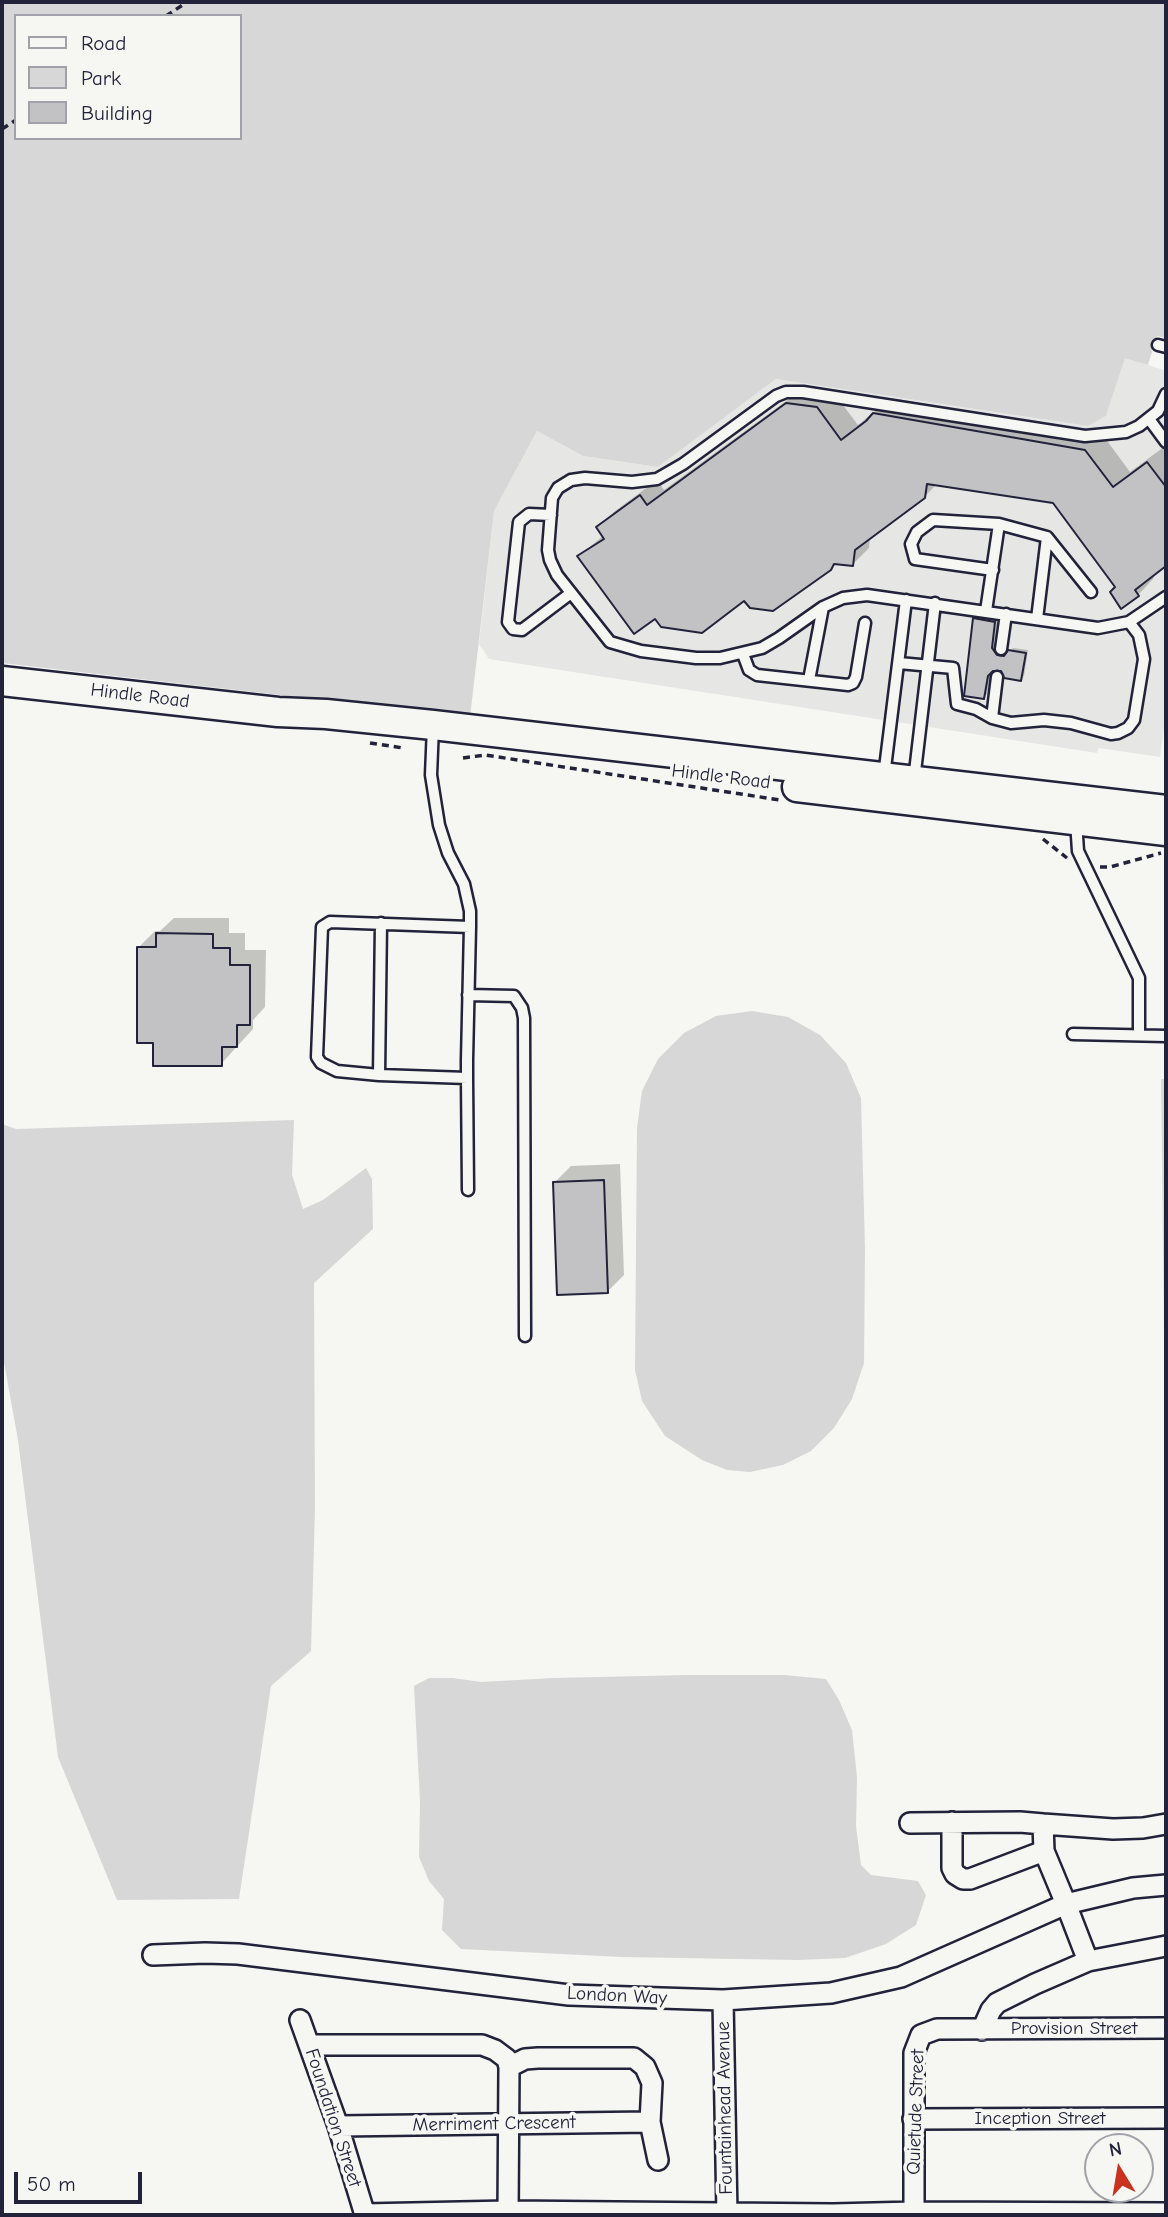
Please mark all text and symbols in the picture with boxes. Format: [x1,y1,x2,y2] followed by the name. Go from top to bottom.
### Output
[14,14,242,140] legend
[81,31,126,55] text: Road
[81,66,121,90] text: Park
[81,101,153,125] text: Building
[89,679,191,713] street label: Hindle Road
[670,760,772,794] street label: Hindle Road
[566,1982,668,2010] street label: London Way
[1011,2018,1137,2040] street label: Provision Street
[712,2021,738,2195] street label: Fountainhead Avenue
[300,2046,366,2190] street label: Foundation Street
[902,2049,930,2175] street label: Quietude Street
[975,2108,1105,2130] street label: Inception Street
[412,2111,576,2137] street label: Merriment Crescent
[1084,2133,1154,2203] north arrow
[1107,2137,1124,2161] text: N
[18,2158,145,2202] scale bar
[27,2172,76,2196] text: 50 m

